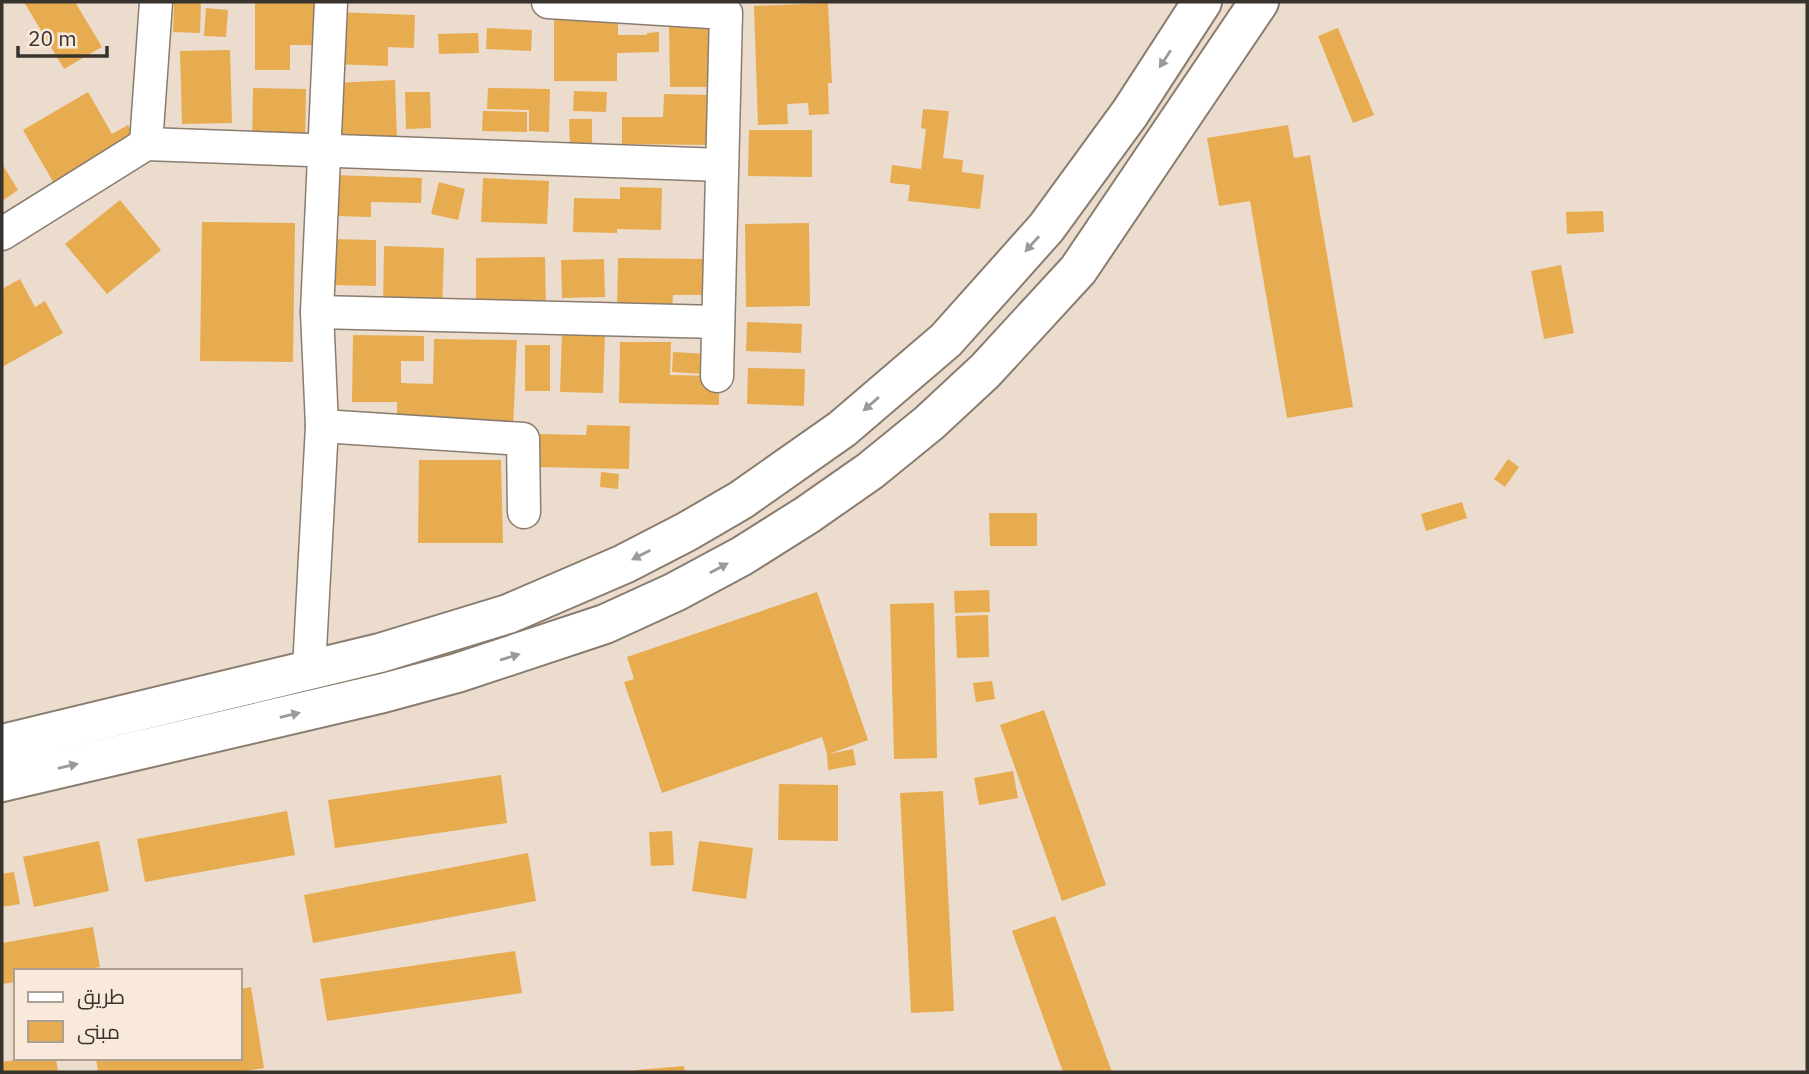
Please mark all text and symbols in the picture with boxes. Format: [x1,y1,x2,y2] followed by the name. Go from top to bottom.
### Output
[18,14,107,58] scale bar
[28,24,77,52] text: 20 m
[1158,50,1171,69] one-way arrow
[1025,235,1040,252] one-way arrow
[863,396,880,411] one-way arrow
[631,550,651,561] one-way arrow
[709,562,728,574] one-way arrow
[500,652,521,662] one-way arrow
[279,709,301,720] one-way arrow
[57,761,79,772] one-way arrow
[14,969,242,1060] legend
[77,982,125,1010] text: طريق
[77,1017,120,1045] text: مبنى

